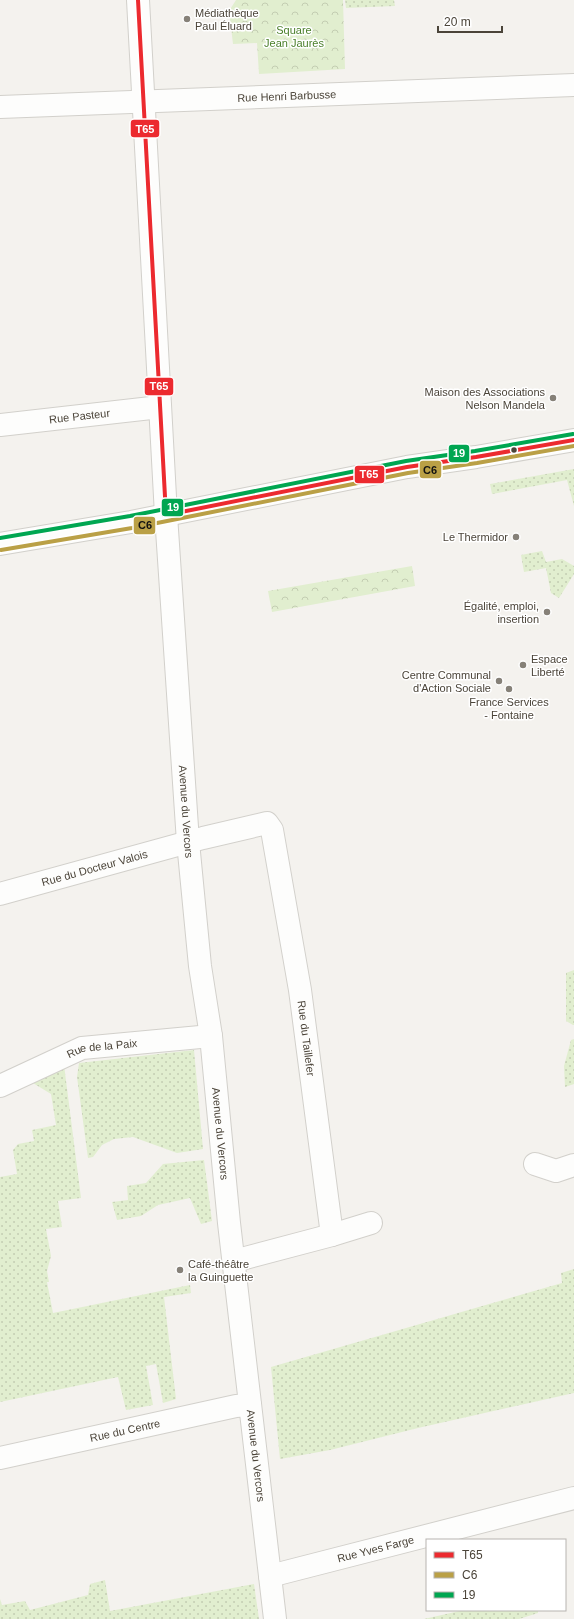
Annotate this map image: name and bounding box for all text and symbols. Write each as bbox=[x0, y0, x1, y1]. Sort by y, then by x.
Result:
place label: Médiathèque Paul Éluard bbox=[195, 7, 259, 32]
scale bar bbox=[438, 8, 502, 34]
marker: Médiathèque Paul Éluard bbox=[182, 14, 192, 24]
text: 20 m bbox=[444, 15, 471, 29]
park label: Square Jean Jaurès bbox=[264, 24, 324, 49]
street label: Rue Henri Barbusse bbox=[237, 88, 337, 104]
line badge: T65 bbox=[130, 119, 160, 138]
text: T65 bbox=[136, 123, 154, 135]
line badge: T65 bbox=[144, 377, 174, 396]
text: T65 bbox=[150, 380, 168, 392]
place label: Maison des Associations Nelson Mandela bbox=[425, 386, 546, 411]
marker: Maison des Associations Nelson Mandela bbox=[548, 393, 558, 403]
street label: Rue Pasteur bbox=[48, 407, 111, 425]
line badge: 19 bbox=[448, 444, 470, 463]
unlabelled marker bbox=[509, 445, 519, 455]
text: 19 bbox=[453, 447, 465, 459]
line badge: C6 bbox=[419, 460, 442, 479]
text: C6 bbox=[423, 464, 437, 476]
line badge: T65 bbox=[354, 465, 385, 484]
text: T65 bbox=[360, 468, 378, 480]
line badge: 19 bbox=[161, 498, 184, 517]
text: 19 bbox=[167, 501, 179, 513]
line badge: C6 bbox=[133, 516, 156, 535]
text: C6 bbox=[138, 519, 152, 531]
place label: Le Thermidor bbox=[443, 531, 508, 543]
marker: Le Thermidor bbox=[511, 532, 521, 542]
place label: Égalité, emploi, insertion bbox=[464, 600, 539, 625]
marker: Égalité, emploi, insertion bbox=[542, 607, 552, 617]
place label: Espace Liberté bbox=[531, 653, 568, 678]
marker: Espace Liberté bbox=[518, 660, 528, 670]
place label: Centre Communal d'Action Sociale bbox=[402, 669, 491, 694]
marker: Centre Communal d'Action Sociale bbox=[494, 676, 504, 686]
marker: France Services - Fontaine bbox=[504, 684, 514, 694]
place label: France Services - Fontaine bbox=[469, 696, 549, 721]
street label: Avenue du Vercors bbox=[177, 765, 196, 859]
street label: Rue du Docteur Valois bbox=[40, 847, 149, 888]
street label: Rue du Taillefer bbox=[295, 1000, 317, 1077]
street label: Rue de la Paix bbox=[65, 1037, 138, 1060]
street label: Avenue du Vercors bbox=[210, 1087, 231, 1181]
place label: Café-théâtre la Guinguette bbox=[188, 1258, 253, 1283]
marker: Café-théâtre la Guinguette bbox=[175, 1265, 185, 1275]
street label: Avenue du Vercors bbox=[245, 1409, 267, 1503]
street label: Rue du Centre bbox=[89, 1417, 161, 1444]
street label: Rue Yves Farge bbox=[336, 1533, 415, 1565]
legend bbox=[426, 1539, 566, 1611]
text: T65 bbox=[462, 1548, 483, 1562]
text: C6 bbox=[462, 1568, 478, 1582]
text: 19 bbox=[462, 1588, 476, 1602]

